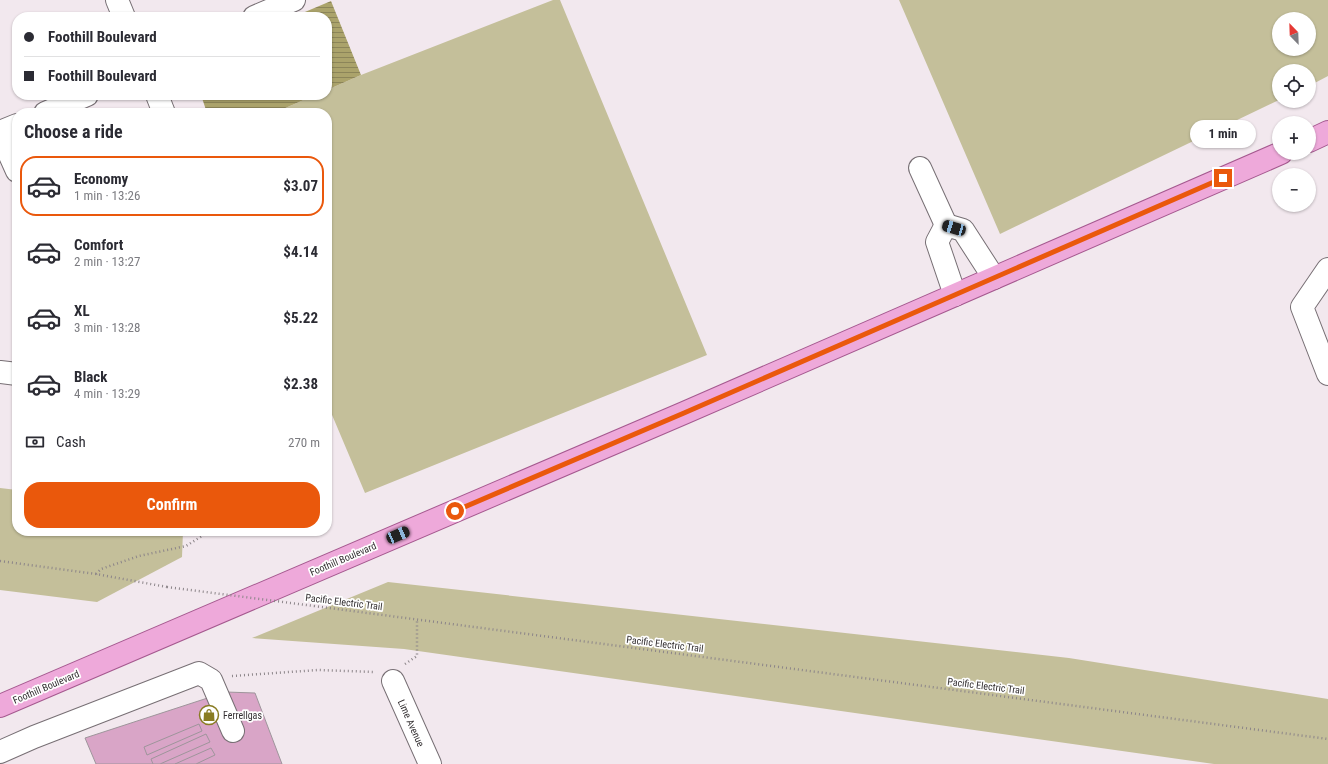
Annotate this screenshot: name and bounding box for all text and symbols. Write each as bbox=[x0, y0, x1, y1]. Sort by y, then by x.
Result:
north arrow bbox=[1272, 12, 1316, 56]
map controls bbox=[1272, 12, 1316, 212]
text: Foothill Boulevard bbox=[48, 28, 157, 46]
button: locate bbox=[1272, 64, 1316, 108]
text: Foothill Boulevard bbox=[48, 67, 157, 85]
button: + bbox=[1272, 116, 1316, 160]
callout: 1 min bbox=[1190, 120, 1256, 148]
text: Choose a ride bbox=[24, 121, 123, 142]
text: 1 min bbox=[1209, 126, 1237, 141]
icon: car bbox=[26, 168, 62, 204]
button: − bbox=[1272, 168, 1316, 212]
route end bbox=[1214, 169, 1232, 187]
text: Economy bbox=[74, 170, 128, 188]
text: $3.07 bbox=[283, 177, 318, 195]
text: 1 min · 13:26 bbox=[74, 188, 140, 203]
car bbox=[941, 219, 967, 237]
icon: car bbox=[26, 234, 62, 270]
text: Comfort bbox=[74, 236, 123, 254]
text: $4.14 bbox=[283, 243, 318, 261]
text: 2 min · 13:27 bbox=[74, 254, 140, 269]
icon: car bbox=[26, 300, 62, 336]
text: XL bbox=[74, 302, 90, 320]
text: $5.22 bbox=[283, 309, 318, 327]
text: 3 min · 13:28 bbox=[74, 320, 140, 335]
icon: car bbox=[26, 366, 62, 402]
text: Black bbox=[74, 368, 107, 386]
text: $2.38 bbox=[283, 375, 318, 393]
text: 4 min · 13:29 bbox=[74, 386, 140, 401]
icon: cash bbox=[24, 431, 46, 453]
text: Cash bbox=[56, 433, 86, 451]
text: 270 m bbox=[288, 435, 320, 450]
button: Confirm bbox=[24, 482, 320, 528]
route start bbox=[446, 502, 464, 520]
car bbox=[385, 525, 411, 545]
street label: Foothill Boulevard bbox=[308, 540, 378, 578]
street label: Pacific Electric Trail bbox=[305, 592, 383, 612]
street label: Pacific Electric Trail bbox=[626, 634, 704, 654]
street label: Foothill Boulevard bbox=[11, 668, 81, 706]
street label: Pacific Electric Trail bbox=[947, 676, 1025, 696]
street label: Lime Avenue bbox=[396, 698, 426, 749]
shop icon: Ferrellgas bbox=[198, 704, 220, 726]
place label: Ferrellgas bbox=[223, 710, 262, 721]

